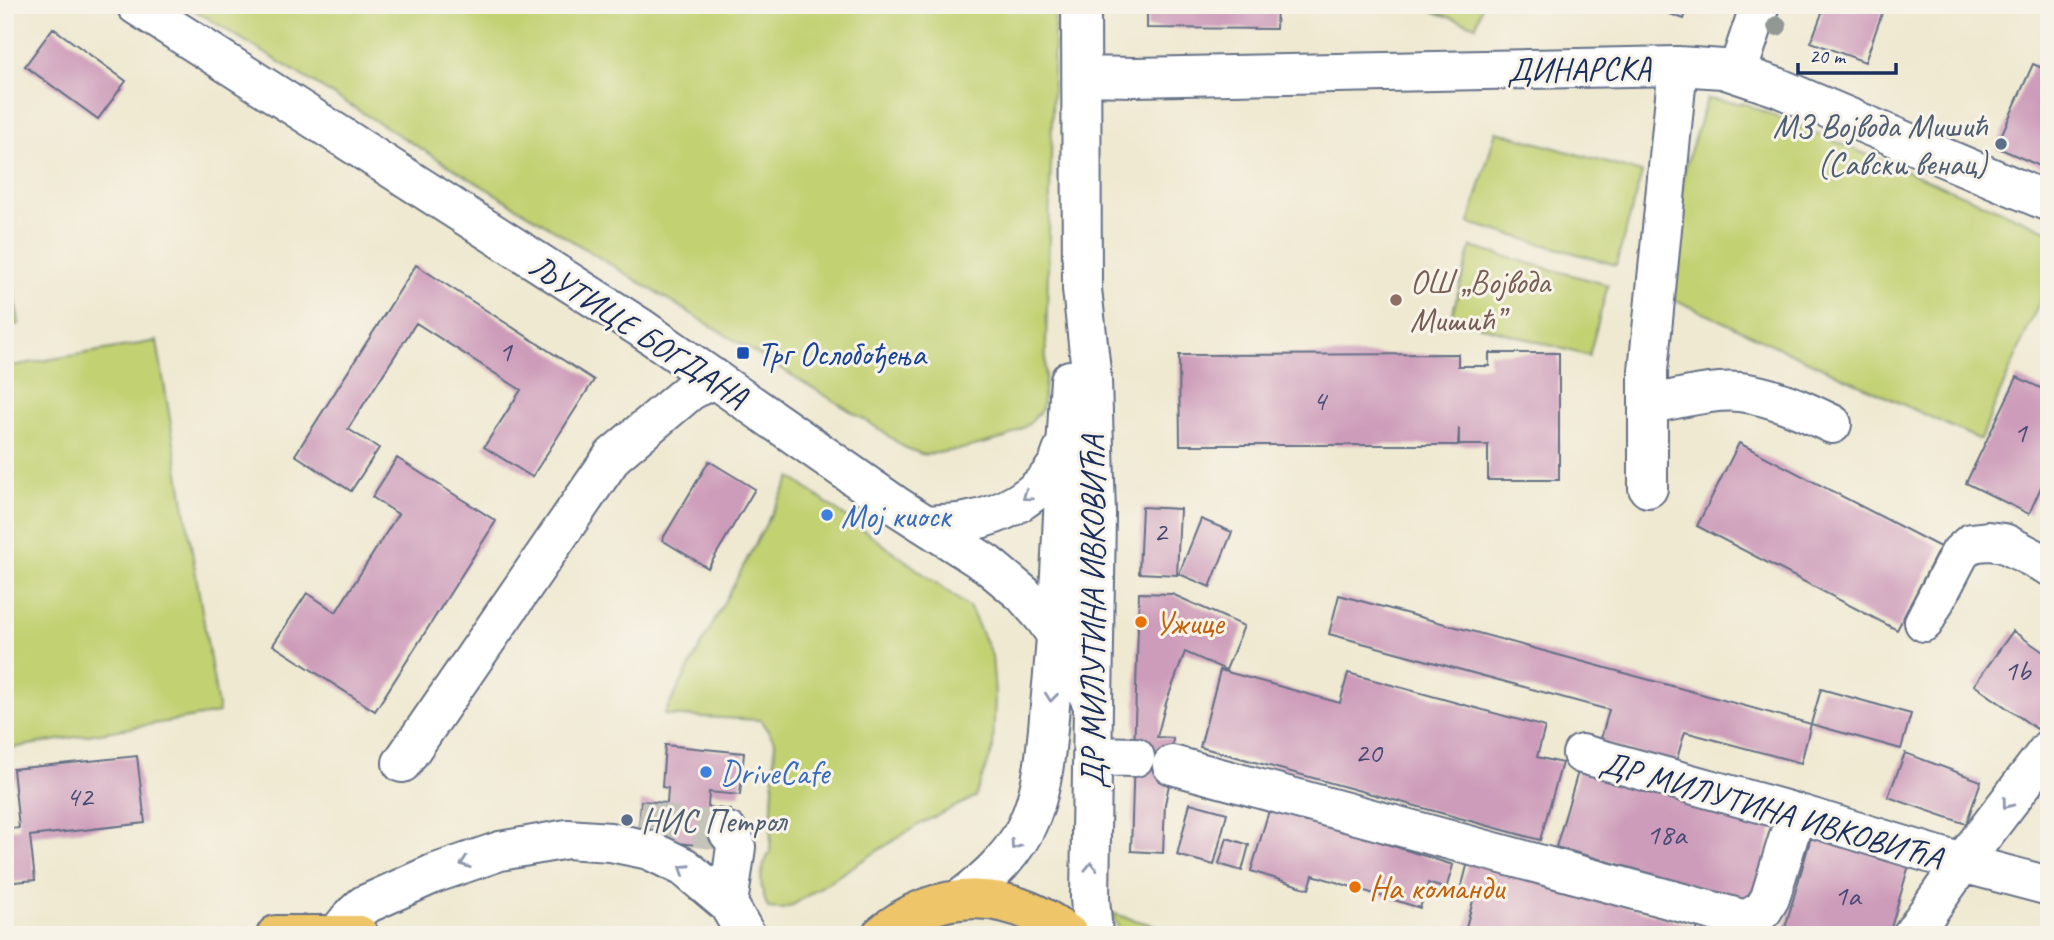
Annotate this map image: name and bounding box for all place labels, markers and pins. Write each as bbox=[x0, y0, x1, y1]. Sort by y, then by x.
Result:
place label: МЗ Војвода Мишић (Савски венац) bbox=[1773, 105, 1989, 185]
marker: МЗ Војвода Мишић (Савски венац) bbox=[1993, 136, 2009, 152]
place label: ОШ „Војвода Мишић” bbox=[1410, 261, 1552, 341]
marker: ОШ „Војвода Мишић” bbox=[1388, 292, 1404, 308]
place label: Трг Ослобођења bbox=[757, 333, 928, 375]
marker: Трг Ослобођења bbox=[735, 345, 751, 361]
place label: Мој киоск bbox=[841, 495, 953, 537]
marker: Мој киоск bbox=[819, 507, 835, 523]
place label: Ужице bbox=[1155, 602, 1226, 644]
marker: Ужице bbox=[1133, 614, 1149, 630]
place label: DriveCafe bbox=[720, 752, 831, 794]
marker: DriveCafe bbox=[698, 764, 714, 780]
place label: НИС Петрол bbox=[641, 800, 788, 842]
marker: НИС Петрол bbox=[619, 812, 635, 828]
place label: На команди bbox=[1369, 867, 1506, 909]
marker: На команди bbox=[1347, 879, 1363, 895]

